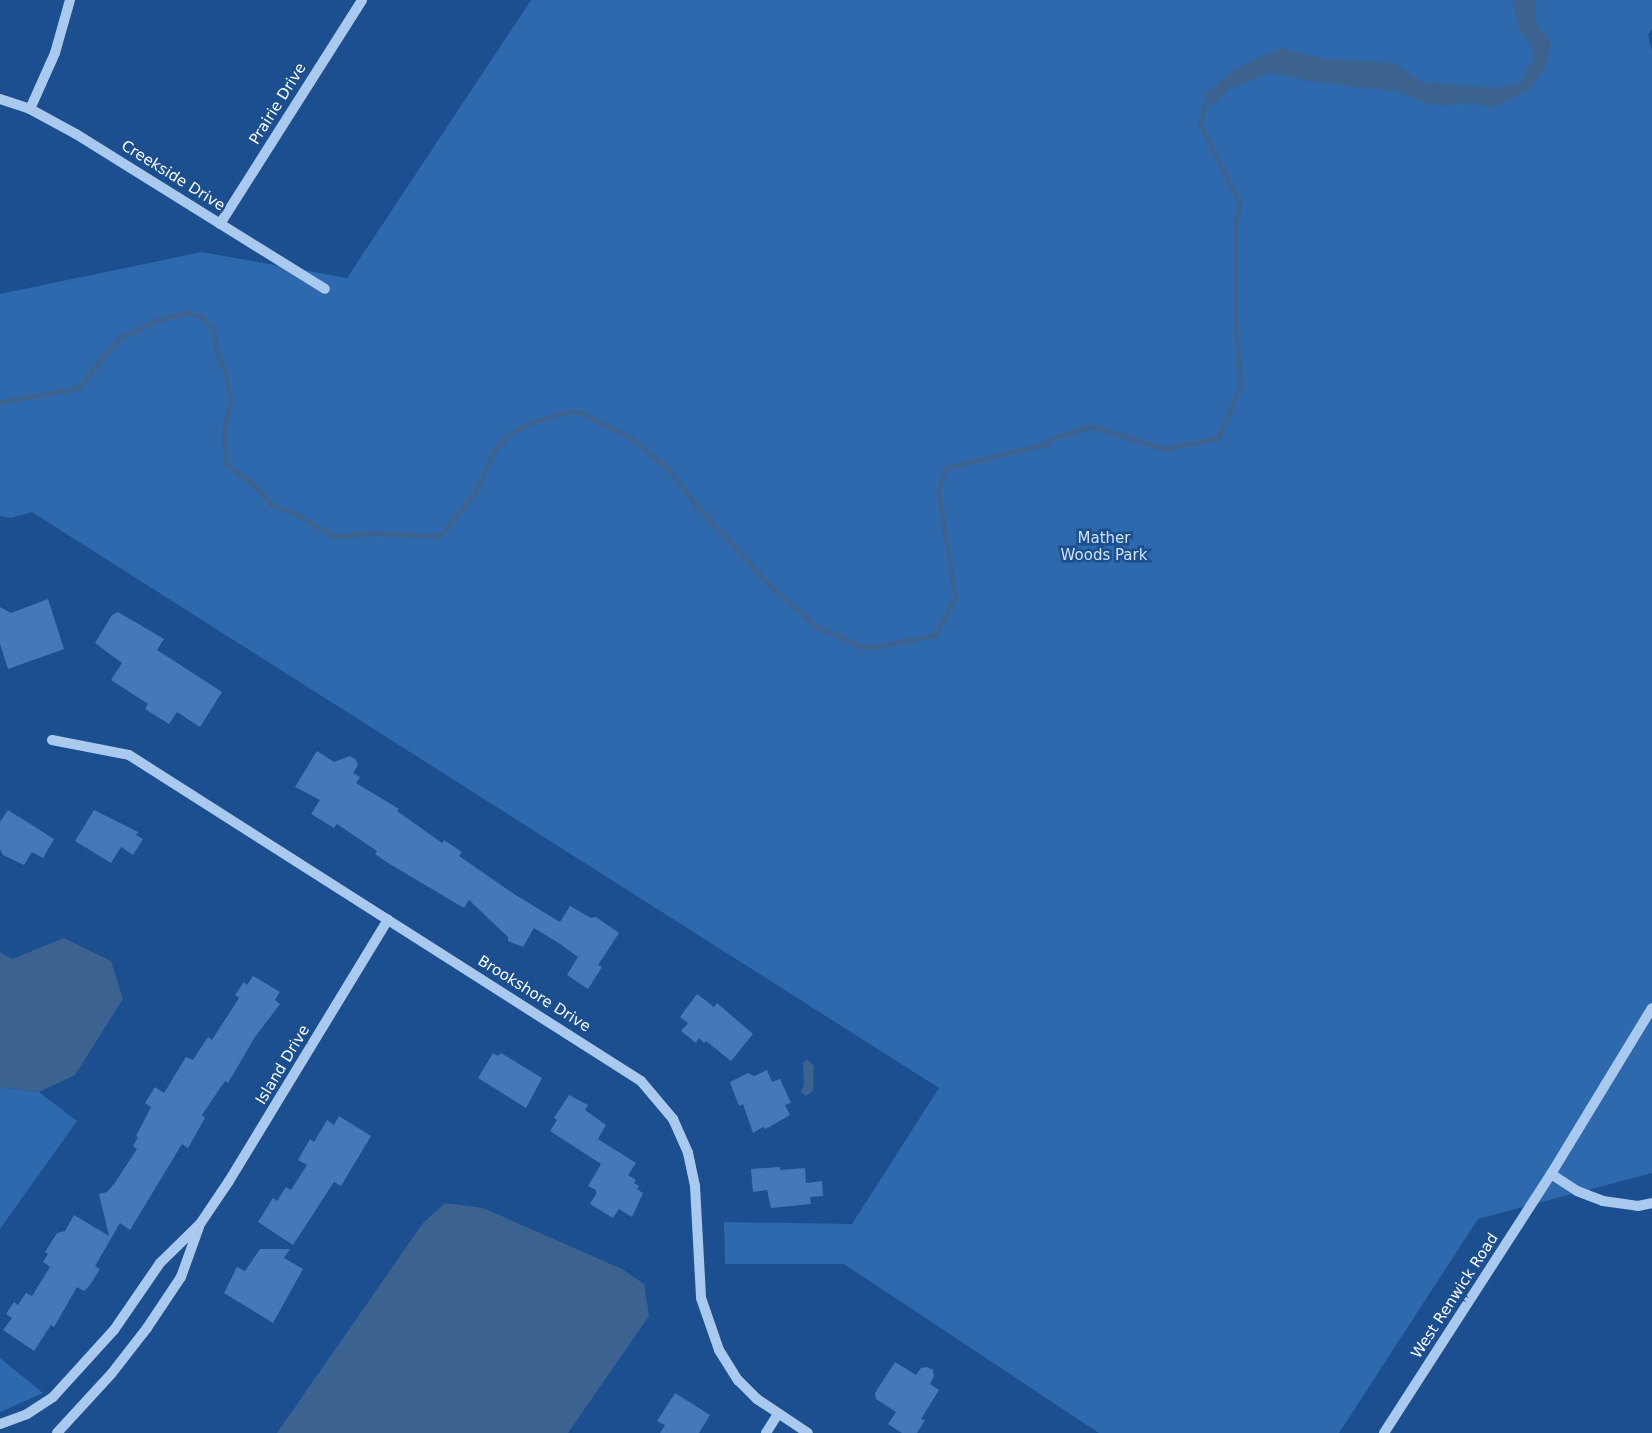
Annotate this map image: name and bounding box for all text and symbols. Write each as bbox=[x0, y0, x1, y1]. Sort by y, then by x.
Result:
street label: Prairie Drive bbox=[246, 60, 310, 148]
street label: Creekside Drive bbox=[118, 137, 228, 215]
park label: Mather Woods Park bbox=[1061, 529, 1147, 564]
street label: Brookshore Drive bbox=[474, 952, 594, 1036]
street label: Island Drive bbox=[252, 1022, 314, 1108]
street label: West Renwick Road bbox=[1408, 1230, 1502, 1362]

